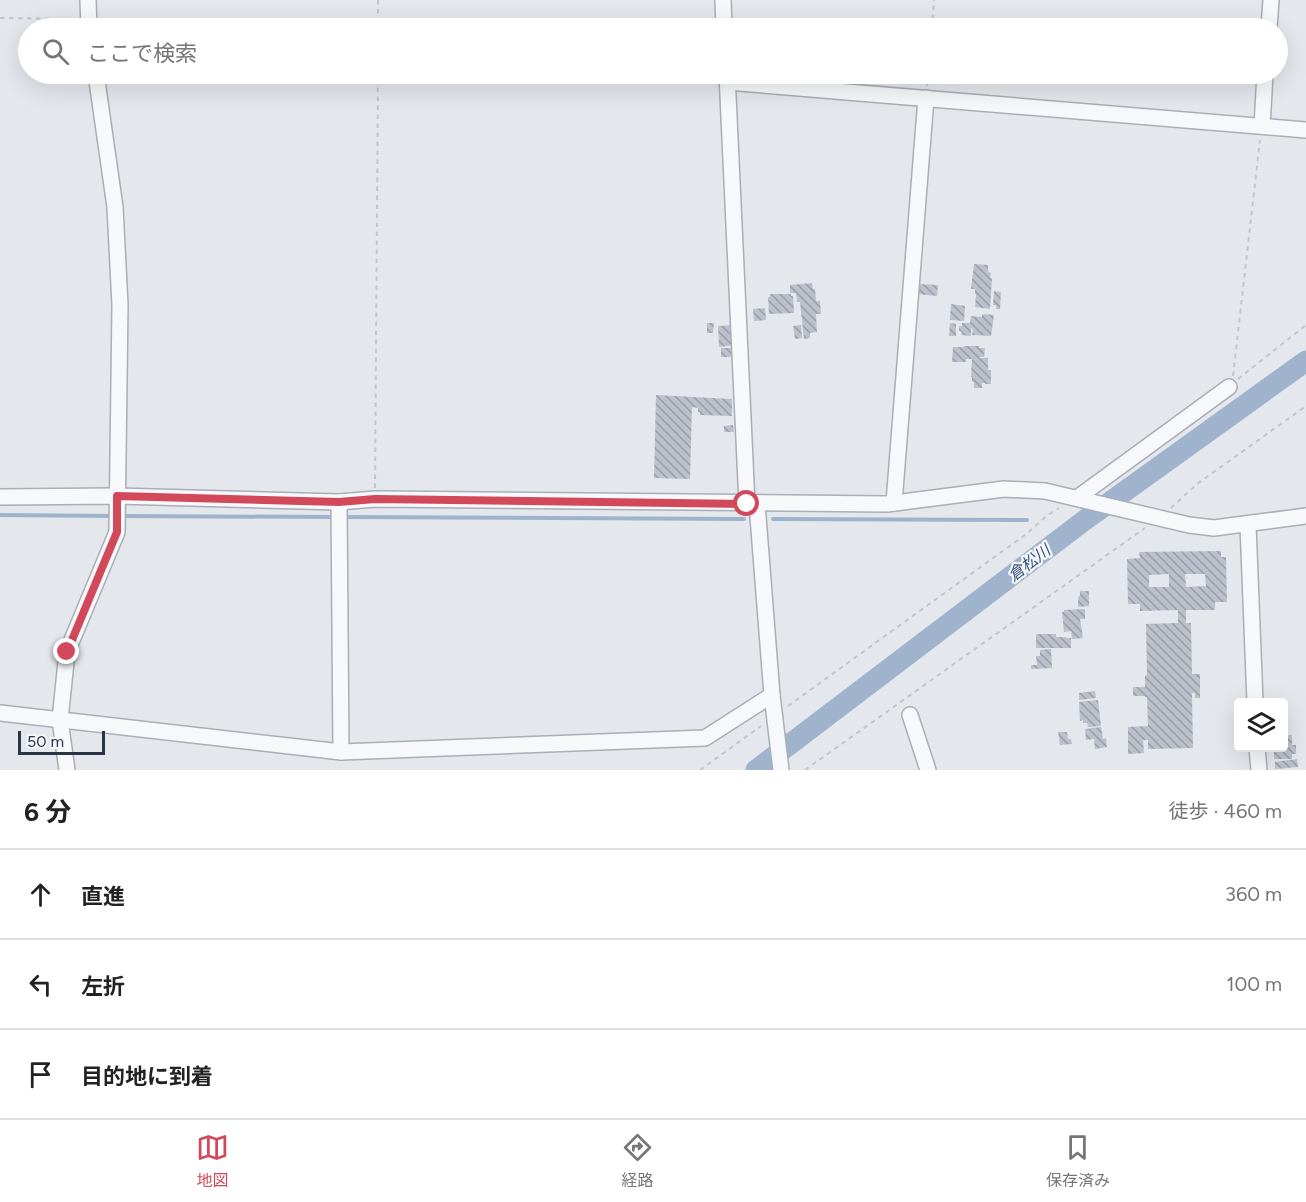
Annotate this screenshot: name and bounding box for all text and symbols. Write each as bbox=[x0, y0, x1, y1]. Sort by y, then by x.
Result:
search box bbox=[18, 18, 1288, 84]
icon: search bbox=[39, 35, 72, 68]
text: ここで検索 bbox=[87, 40, 197, 67]
route start bbox=[733, 490, 759, 516]
water label: 倉松川 bbox=[1004, 540, 1055, 585]
route end bbox=[53, 638, 79, 664]
map controls bbox=[1234, 698, 1288, 752]
button: layers bbox=[1234, 698, 1288, 752]
scale bar bbox=[18, 728, 105, 756]
text: 50 m bbox=[27, 732, 64, 751]
text: 6 分 bbox=[24, 796, 71, 828]
text: 徒歩 · 460 m bbox=[1169, 799, 1282, 823]
icon: ahead bbox=[24, 878, 57, 911]
text: 360 m bbox=[1225, 882, 1282, 906]
text: 直進 bbox=[81, 883, 125, 910]
icon: left bbox=[24, 968, 57, 1001]
text: 100 m bbox=[1226, 972, 1282, 996]
text: 左折 bbox=[81, 973, 125, 1000]
icon: arrive bbox=[24, 1058, 57, 1091]
text: 目的地に到着 bbox=[81, 1063, 213, 1090]
tab: 地図 bbox=[196, 1131, 229, 1191]
tab: 経路 bbox=[621, 1131, 654, 1191]
tab: 保存済み bbox=[1046, 1131, 1110, 1191]

